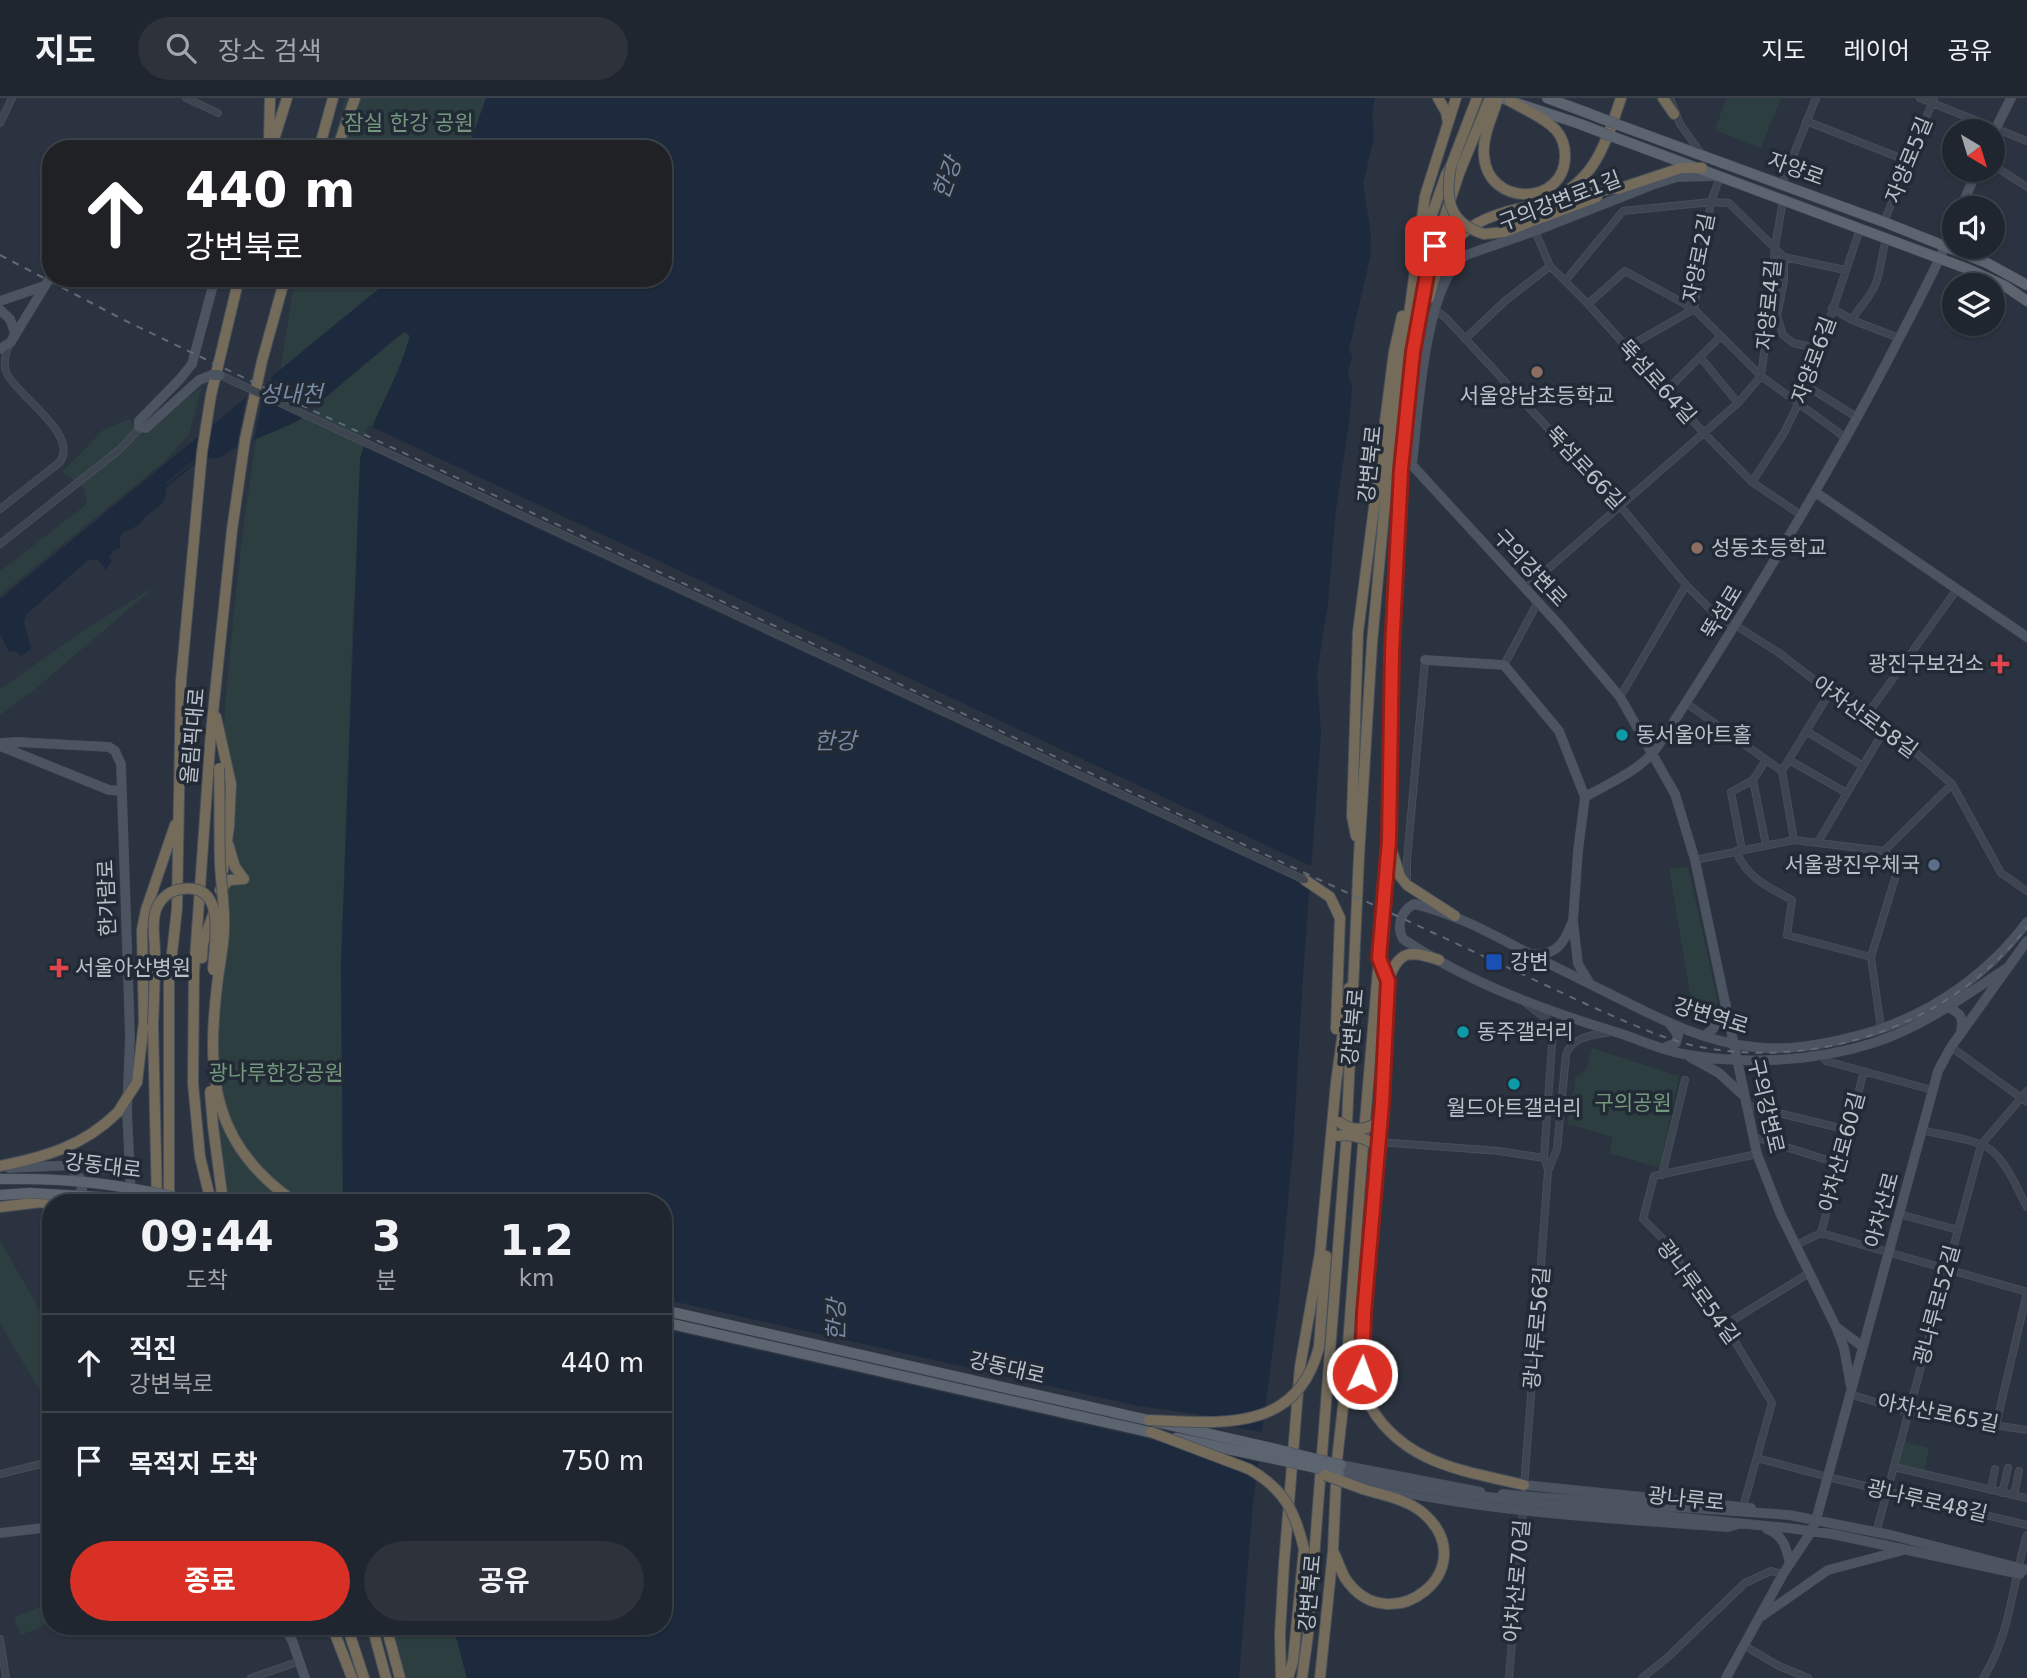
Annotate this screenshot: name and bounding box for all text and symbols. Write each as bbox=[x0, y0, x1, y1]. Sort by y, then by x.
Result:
search box bbox=[138, 17, 628, 80]
icon: search bbox=[162, 29, 200, 67]
text: 지도 bbox=[35, 31, 96, 70]
text: 장소 검색 bbox=[218, 36, 322, 66]
text: 지도 bbox=[1761, 37, 1806, 65]
text: 레이어 bbox=[1844, 37, 1910, 65]
text: 공유 bbox=[1948, 37, 1992, 65]
park label: 잠실 한강 공원 bbox=[344, 111, 474, 135]
street label: 자양로5길 bbox=[1881, 113, 1937, 207]
north arrow bbox=[1942, 119, 2006, 182]
map controls bbox=[1942, 119, 2005, 336]
street label: 자양로 bbox=[1765, 148, 1827, 190]
water label: 한강 bbox=[928, 151, 967, 202]
text: 440 m bbox=[185, 162, 355, 219]
street label: 구의강변로1길 bbox=[1495, 167, 1625, 235]
icon: ahead bbox=[70, 168, 161, 259]
button: sound bbox=[1942, 196, 2005, 259]
street label: 자양로2길 bbox=[1679, 211, 1719, 305]
pin bbox=[1405, 216, 1465, 276]
icon: arrive bbox=[1416, 227, 1454, 265]
text: 강변북로 bbox=[185, 228, 303, 266]
street label: 자양로4길 bbox=[1752, 259, 1786, 351]
button: layers bbox=[1942, 273, 2005, 336]
street label: 자양로6길 bbox=[1787, 313, 1841, 407]
street label: 뚝섬로64길 bbox=[1613, 335, 1701, 429]
marker: 서울양남초등학교 bbox=[1529, 364, 1545, 380]
water label: 성내천 bbox=[259, 381, 326, 407]
place label: 서울양남초등학교 bbox=[1460, 384, 1614, 408]
street label: 뚝섬로66길 bbox=[1541, 422, 1629, 514]
street label: 강변북로 bbox=[1354, 424, 1386, 504]
street label: 구의강변로 bbox=[1488, 524, 1572, 612]
place label: 성동초등학교 bbox=[1711, 536, 1827, 560]
marker: 성동초등학교 bbox=[1689, 540, 1705, 556]
street label: 뚝섬로 bbox=[1697, 581, 1747, 643]
place label: 광진구보건소 bbox=[1868, 652, 1984, 676]
marker: 광진구보건소 bbox=[1990, 654, 2010, 674]
street label: 아차산로58길 bbox=[1808, 671, 1922, 763]
street label: 올림픽대로 bbox=[177, 687, 209, 785]
place label: 동서울아트홀 bbox=[1636, 723, 1752, 747]
marker: 동서울아트홀 bbox=[1614, 727, 1630, 743]
water label: 한강 bbox=[814, 728, 859, 754]
place label: 서울광진우체국 bbox=[1785, 853, 1920, 877]
marker: 서울광진우체국 bbox=[1926, 857, 1942, 873]
street label: 한가람로 bbox=[94, 859, 120, 937]
place label: 강변 bbox=[1510, 950, 1549, 974]
marker: 강변 bbox=[1484, 952, 1504, 972]
place label: 서울아산병원 bbox=[75, 956, 191, 980]
marker: 서울아산병원 bbox=[49, 958, 69, 978]
street label: 강변북로 bbox=[1338, 987, 1368, 1067]
street label: 강변역로 bbox=[1671, 993, 1751, 1039]
place label: 동주갤러리 bbox=[1477, 1020, 1574, 1044]
marker: 동주갤러리 bbox=[1455, 1024, 1471, 1040]
street label: 구의강변로 bbox=[1743, 1056, 1789, 1156]
park label: 광나루한강공원 bbox=[208, 1061, 344, 1085]
marker: 월드아트갤러리 bbox=[1506, 1076, 1522, 1092]
street label: 아차산로60길 bbox=[1814, 1089, 1870, 1215]
park label: 구의공원 bbox=[1594, 1091, 1672, 1115]
place label: 월드아트갤러리 bbox=[1446, 1096, 1582, 1120]
street label: 강동대로 bbox=[63, 1149, 143, 1183]
street label: 아차산로 bbox=[1860, 1170, 1904, 1250]
text: 09:44 bbox=[140, 1212, 274, 1261]
text: 3 bbox=[372, 1212, 401, 1261]
text: 1.2 bbox=[499, 1216, 574, 1265]
street label: 광나루로54길 bbox=[1652, 1235, 1744, 1349]
street label: 광나루로52길 bbox=[1909, 1242, 1965, 1368]
text: km bbox=[519, 1265, 554, 1291]
street label: 광나루로56길 bbox=[1520, 1266, 1554, 1390]
text: 도착 bbox=[186, 1267, 228, 1293]
text: 분 bbox=[376, 1267, 397, 1293]
water label: 한강 bbox=[823, 1296, 849, 1341]
text: 직진 bbox=[129, 1334, 177, 1364]
position arrow bbox=[1325, 1337, 1399, 1411]
icon: ahead bbox=[70, 1344, 108, 1382]
text: 440 m bbox=[561, 1348, 644, 1378]
street label: 강동대로 bbox=[967, 1348, 1047, 1388]
text: 강변북로 bbox=[129, 1371, 214, 1397]
street label: 아차산로65길 bbox=[1875, 1389, 2001, 1437]
icon: arrive bbox=[70, 1442, 108, 1480]
text: 750 m bbox=[561, 1446, 644, 1476]
text: 목적지 도착 bbox=[129, 1449, 258, 1479]
street label: 광나루로48길 bbox=[1864, 1475, 1990, 1527]
street label: 광나루로 bbox=[1646, 1483, 1726, 1515]
street label: 아차산로70길 bbox=[1500, 1519, 1534, 1643]
button: 종료 bbox=[70, 1541, 350, 1621]
button: 공유 bbox=[364, 1541, 644, 1621]
street label: 강변북로 bbox=[1295, 1553, 1325, 1633]

